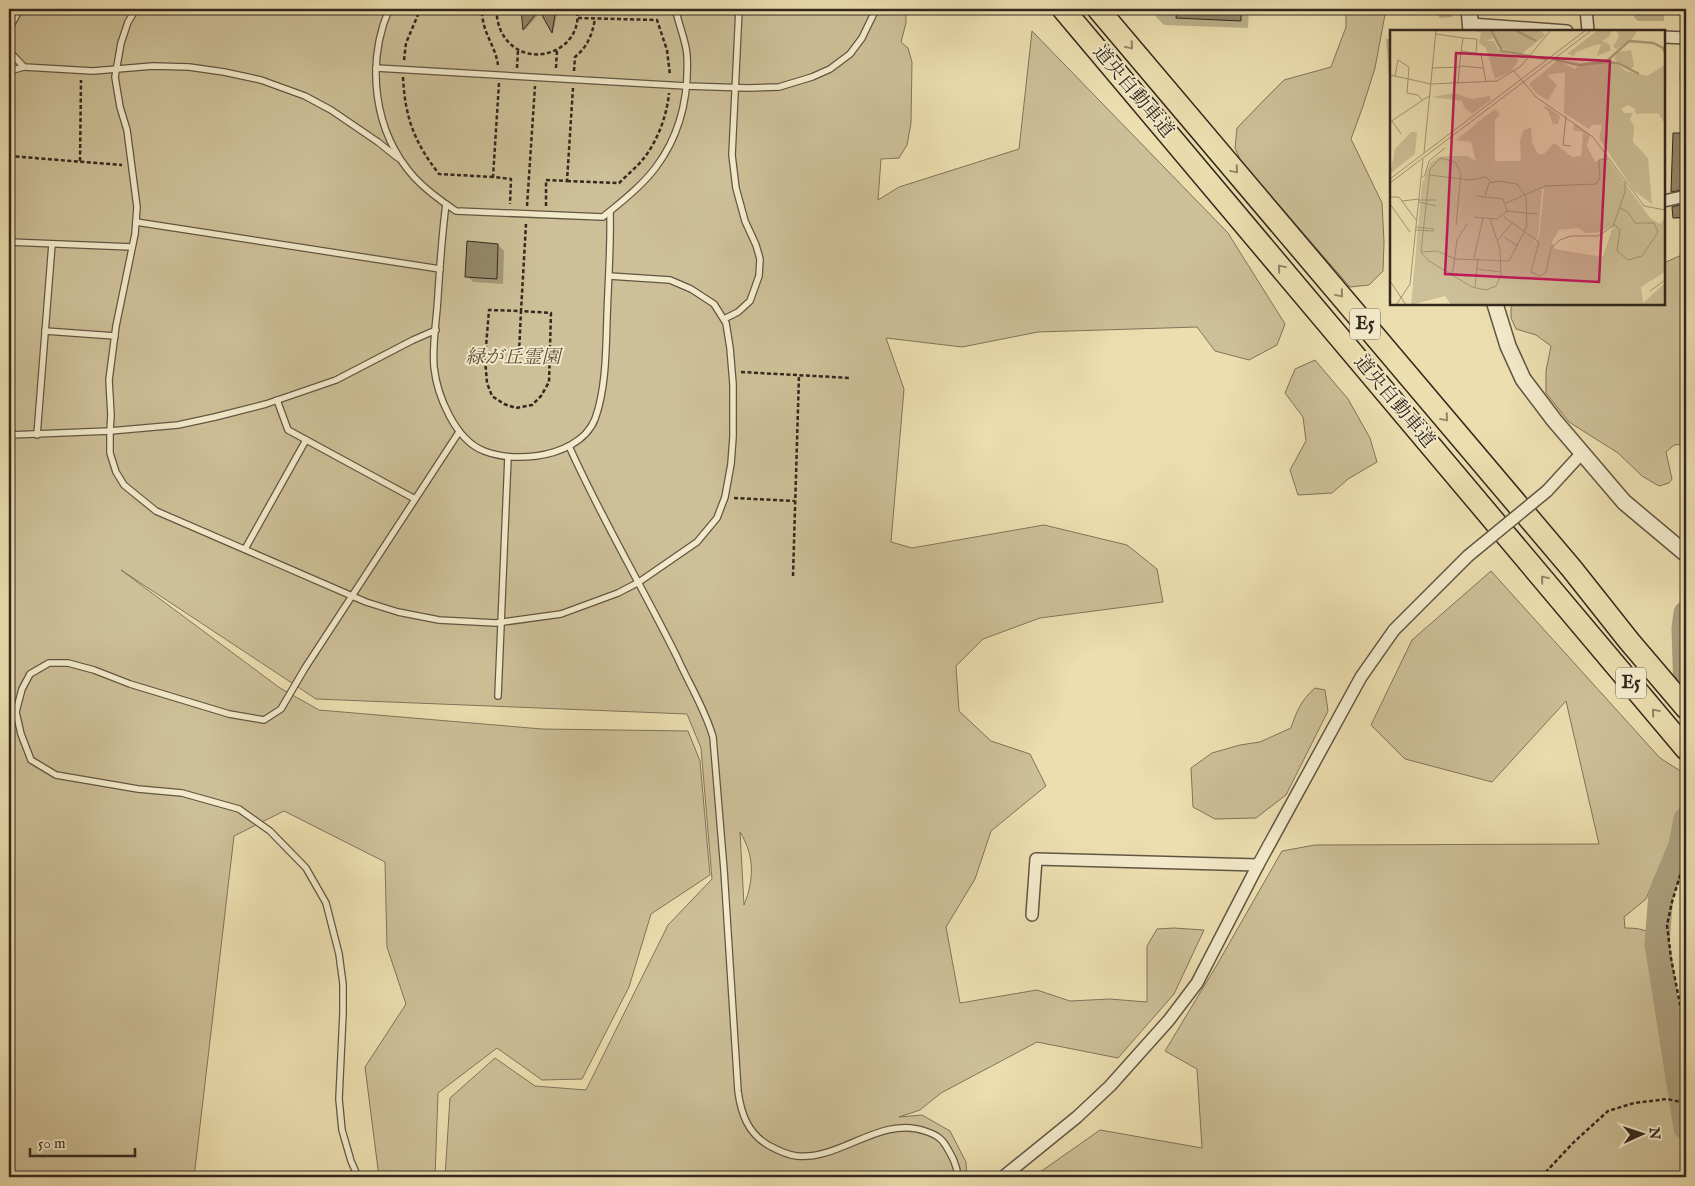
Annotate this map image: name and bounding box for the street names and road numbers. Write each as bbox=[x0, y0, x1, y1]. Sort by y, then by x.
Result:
street label: 道央自動車道 bbox=[1087, 41, 1179, 143]
road number: E5 bbox=[1350, 308, 1380, 339]
street label: 道央自動車道 bbox=[1348, 351, 1440, 453]
road number: E5 bbox=[1616, 668, 1646, 698]

